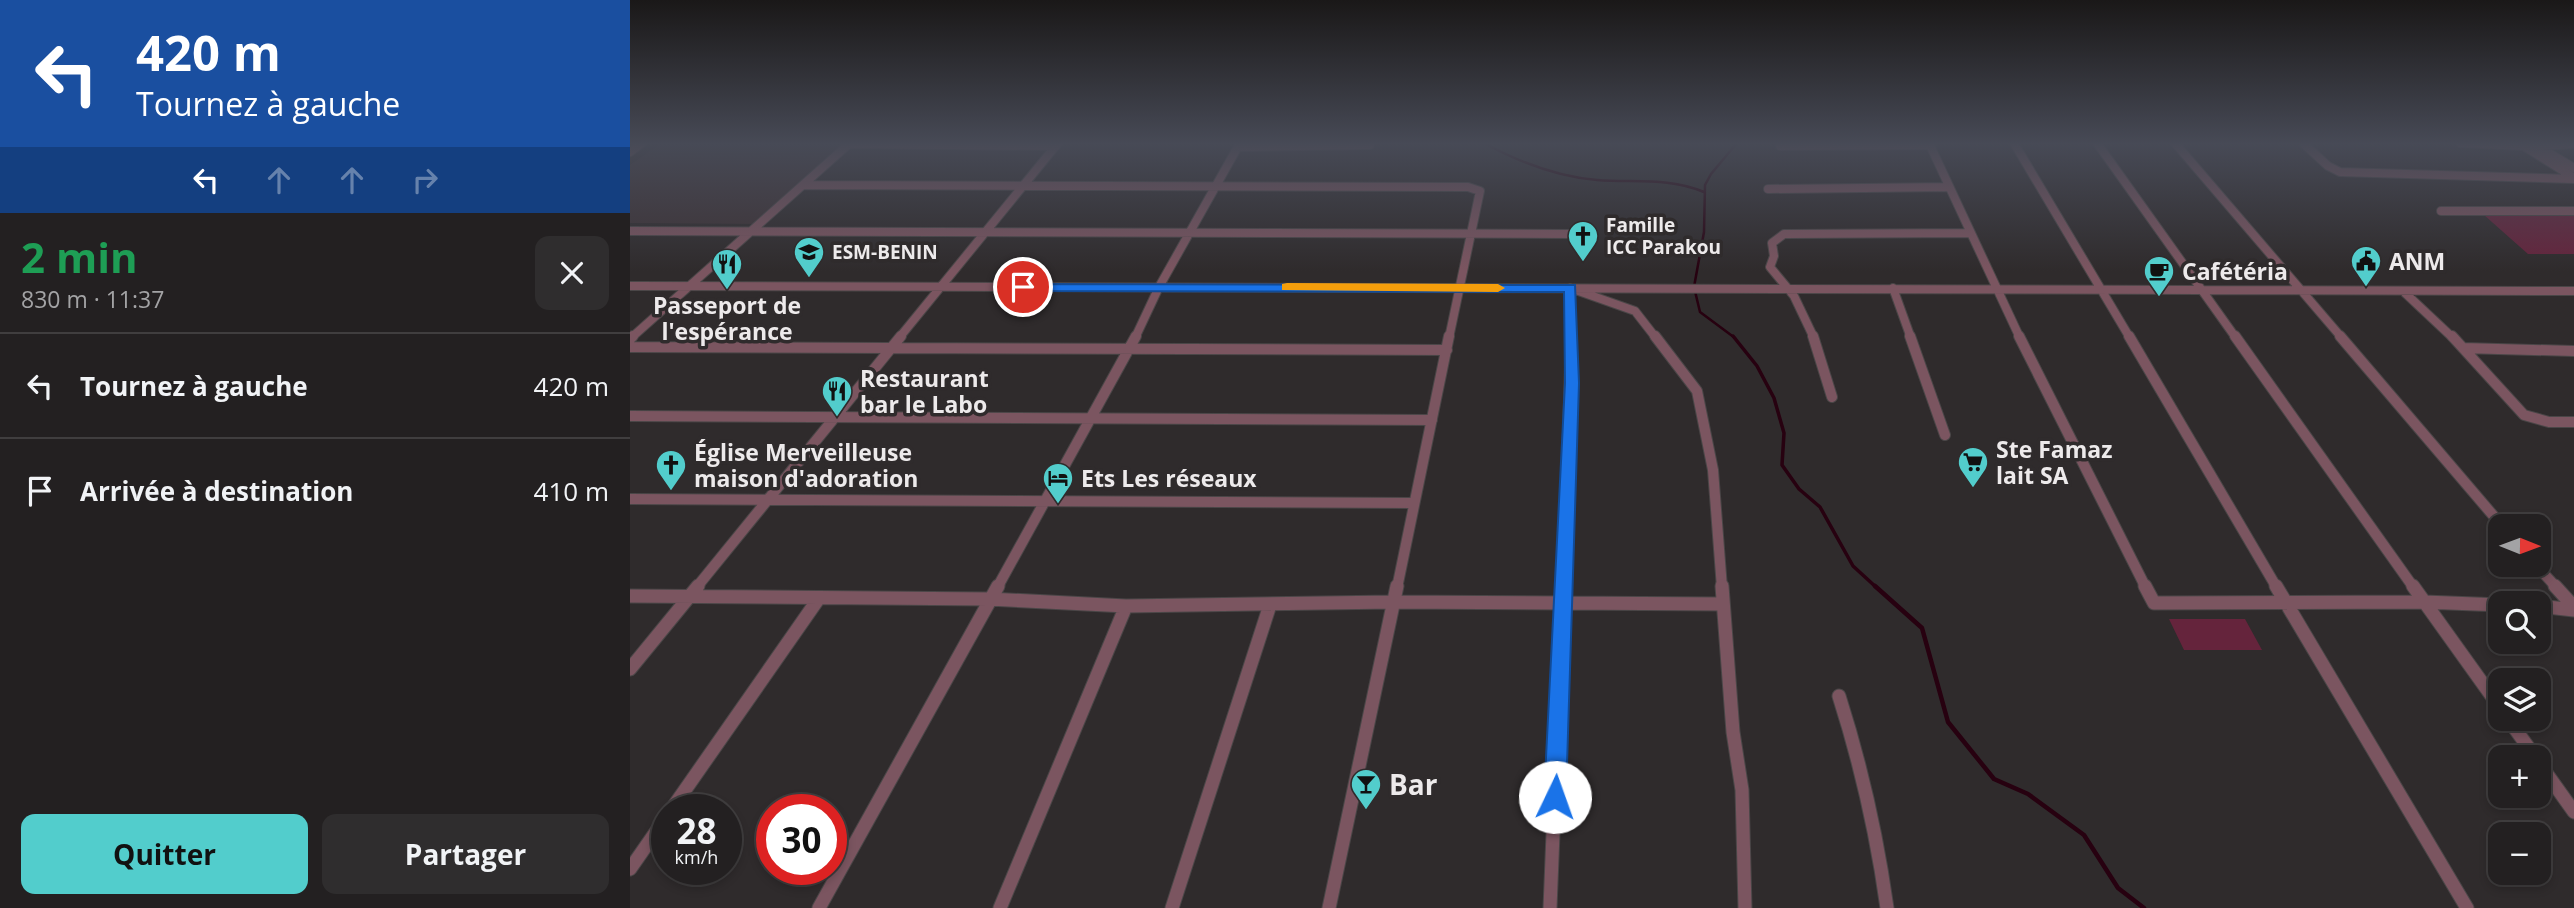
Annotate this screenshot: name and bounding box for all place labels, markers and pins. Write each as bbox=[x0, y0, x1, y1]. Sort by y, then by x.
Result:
place label: Famille ICC Parakou bbox=[1606, 212, 1721, 260]
church icon: Famille ICC Parakou bbox=[1566, 219, 1600, 263]
school or university icon: ESM-BENIN bbox=[792, 235, 826, 279]
place label: ESM-BENIN bbox=[832, 239, 938, 265]
public building icon: ANM bbox=[2349, 244, 2383, 288]
place label: ANM bbox=[2389, 245, 2445, 277]
restaurant icon: Passeport de l'espérance bbox=[710, 247, 744, 291]
cafe icon: Cafétéria bbox=[2142, 254, 2176, 298]
place label: Cafétéria bbox=[2182, 255, 2288, 287]
pin bbox=[993, 257, 1053, 317]
place label: Passeport de l'espérance bbox=[653, 289, 801, 347]
place label: Restaurant bar le Labo bbox=[860, 362, 989, 420]
restaurant icon: Restaurant bar le Labo bbox=[820, 374, 854, 418]
place label: Ste Famaz lait SA bbox=[1996, 433, 2112, 491]
place label: Église Merveilleuse maison d'adoration bbox=[694, 436, 918, 494]
supermarket icon: Ste Famaz lait SA bbox=[1956, 445, 1990, 489]
church icon: Église Merveilleuse maison d'adoration bbox=[654, 448, 688, 492]
hotel icon: Ets Les réseaux bbox=[1041, 461, 1075, 505]
place label: Ets Les réseaux bbox=[1081, 462, 1257, 494]
place label: Bar bbox=[1389, 765, 1438, 803]
bar icon: Bar bbox=[1349, 767, 1383, 811]

